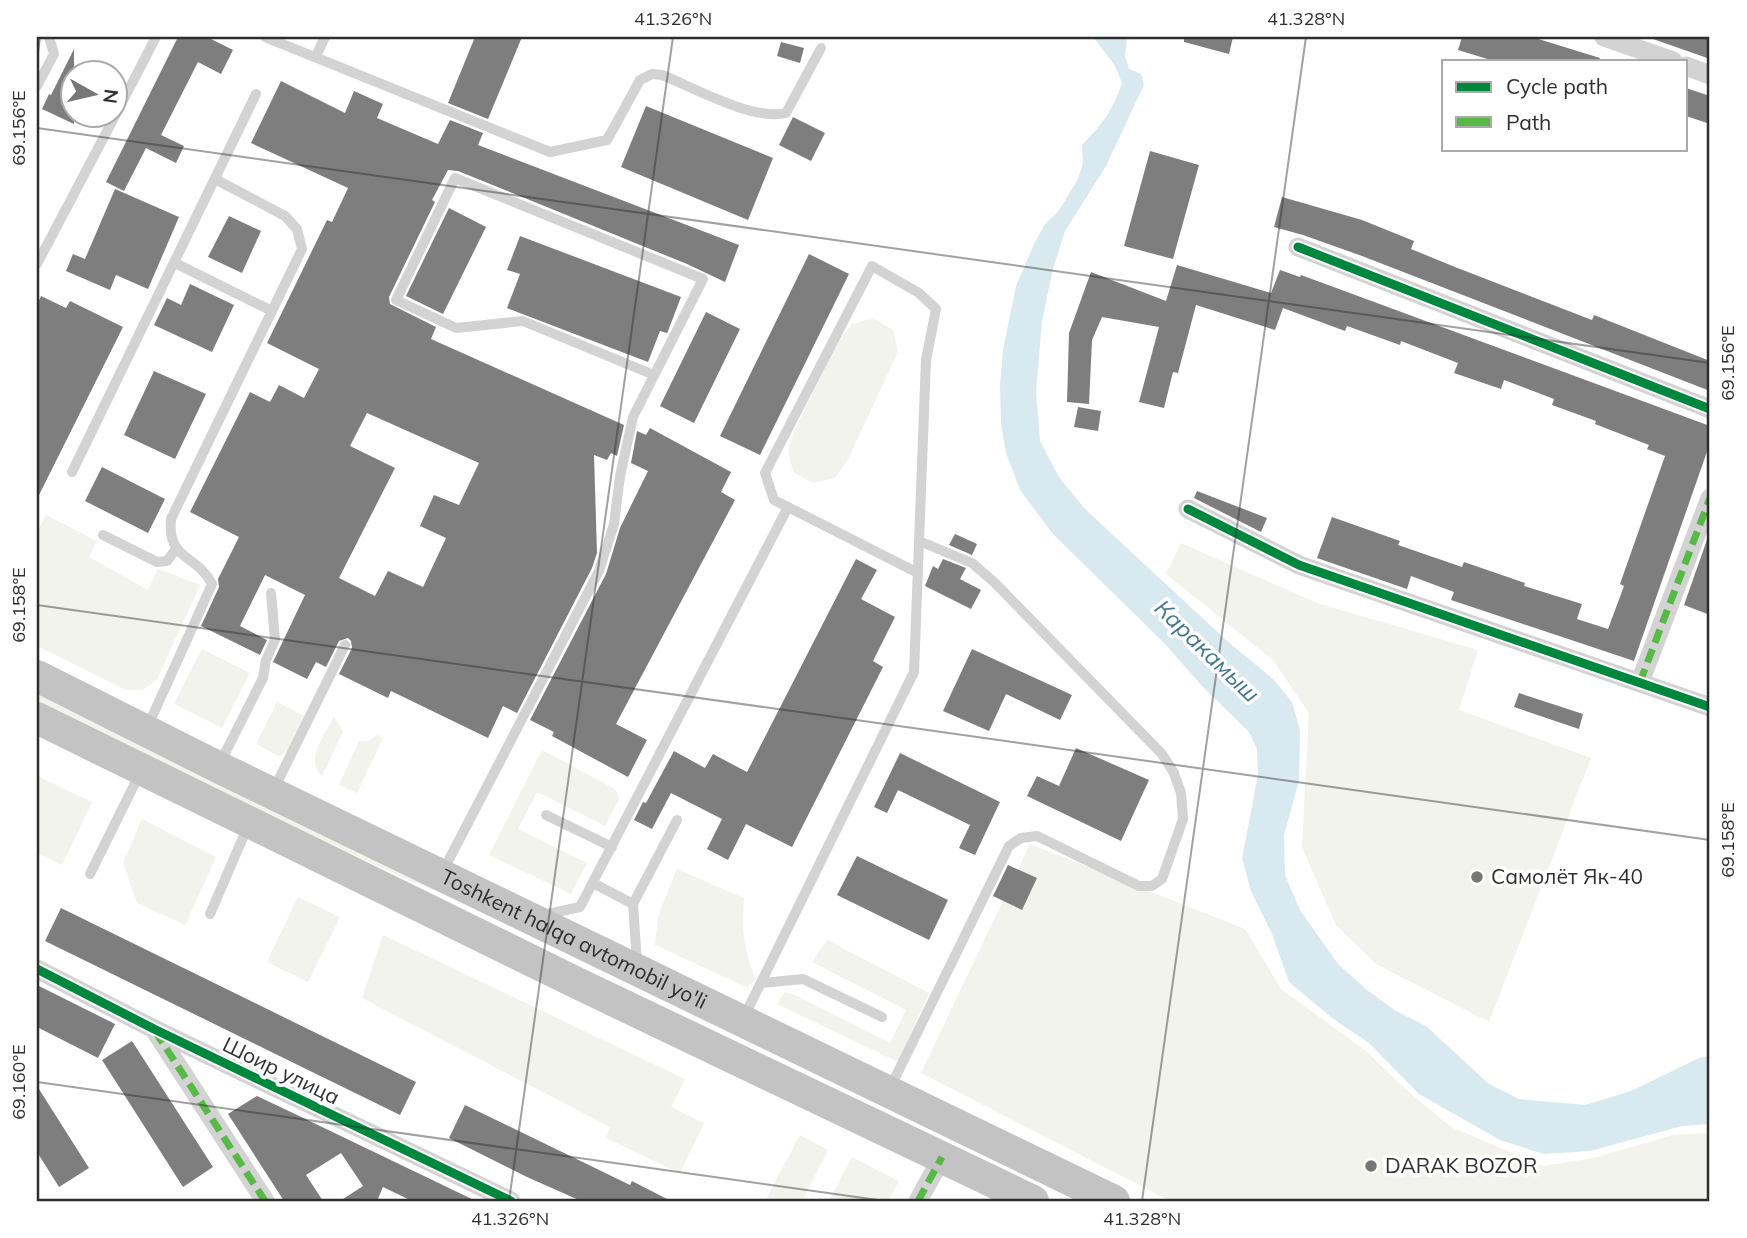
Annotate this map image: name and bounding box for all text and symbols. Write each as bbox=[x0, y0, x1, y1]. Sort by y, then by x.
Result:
text: 41.326°N bbox=[634, 7, 712, 30]
text: 41.328°N bbox=[1267, 7, 1345, 30]
north arrow bbox=[60, 60, 130, 130]
legend bbox=[1442, 60, 1688, 150]
text: Cycle path bbox=[1506, 73, 1608, 99]
text: N bbox=[98, 88, 124, 105]
text: 69.156°E bbox=[7, 90, 30, 166]
text: Path bbox=[1506, 109, 1551, 135]
text: 69.156°E bbox=[1716, 325, 1739, 401]
text: 69.158°E bbox=[7, 567, 30, 643]
water label: Каракамыш bbox=[1149, 593, 1266, 708]
text: 69.158°E bbox=[1716, 802, 1739, 878]
street label: Toshkent halqa avtomobil yo'li bbox=[437, 863, 712, 1014]
place label: Самолёт Як-40 bbox=[1491, 863, 1643, 889]
marker: Самолёт Як-40 bbox=[1469, 869, 1485, 885]
street label: Шоир улица bbox=[219, 1031, 344, 1110]
text: 69.160°E bbox=[7, 1044, 30, 1120]
place label: DARAK BOZOR bbox=[1385, 1152, 1538, 1178]
marker: DARAK BOZOR bbox=[1363, 1158, 1379, 1174]
text: 41.326°N bbox=[471, 1207, 549, 1230]
text: 41.328°N bbox=[1103, 1207, 1181, 1230]

